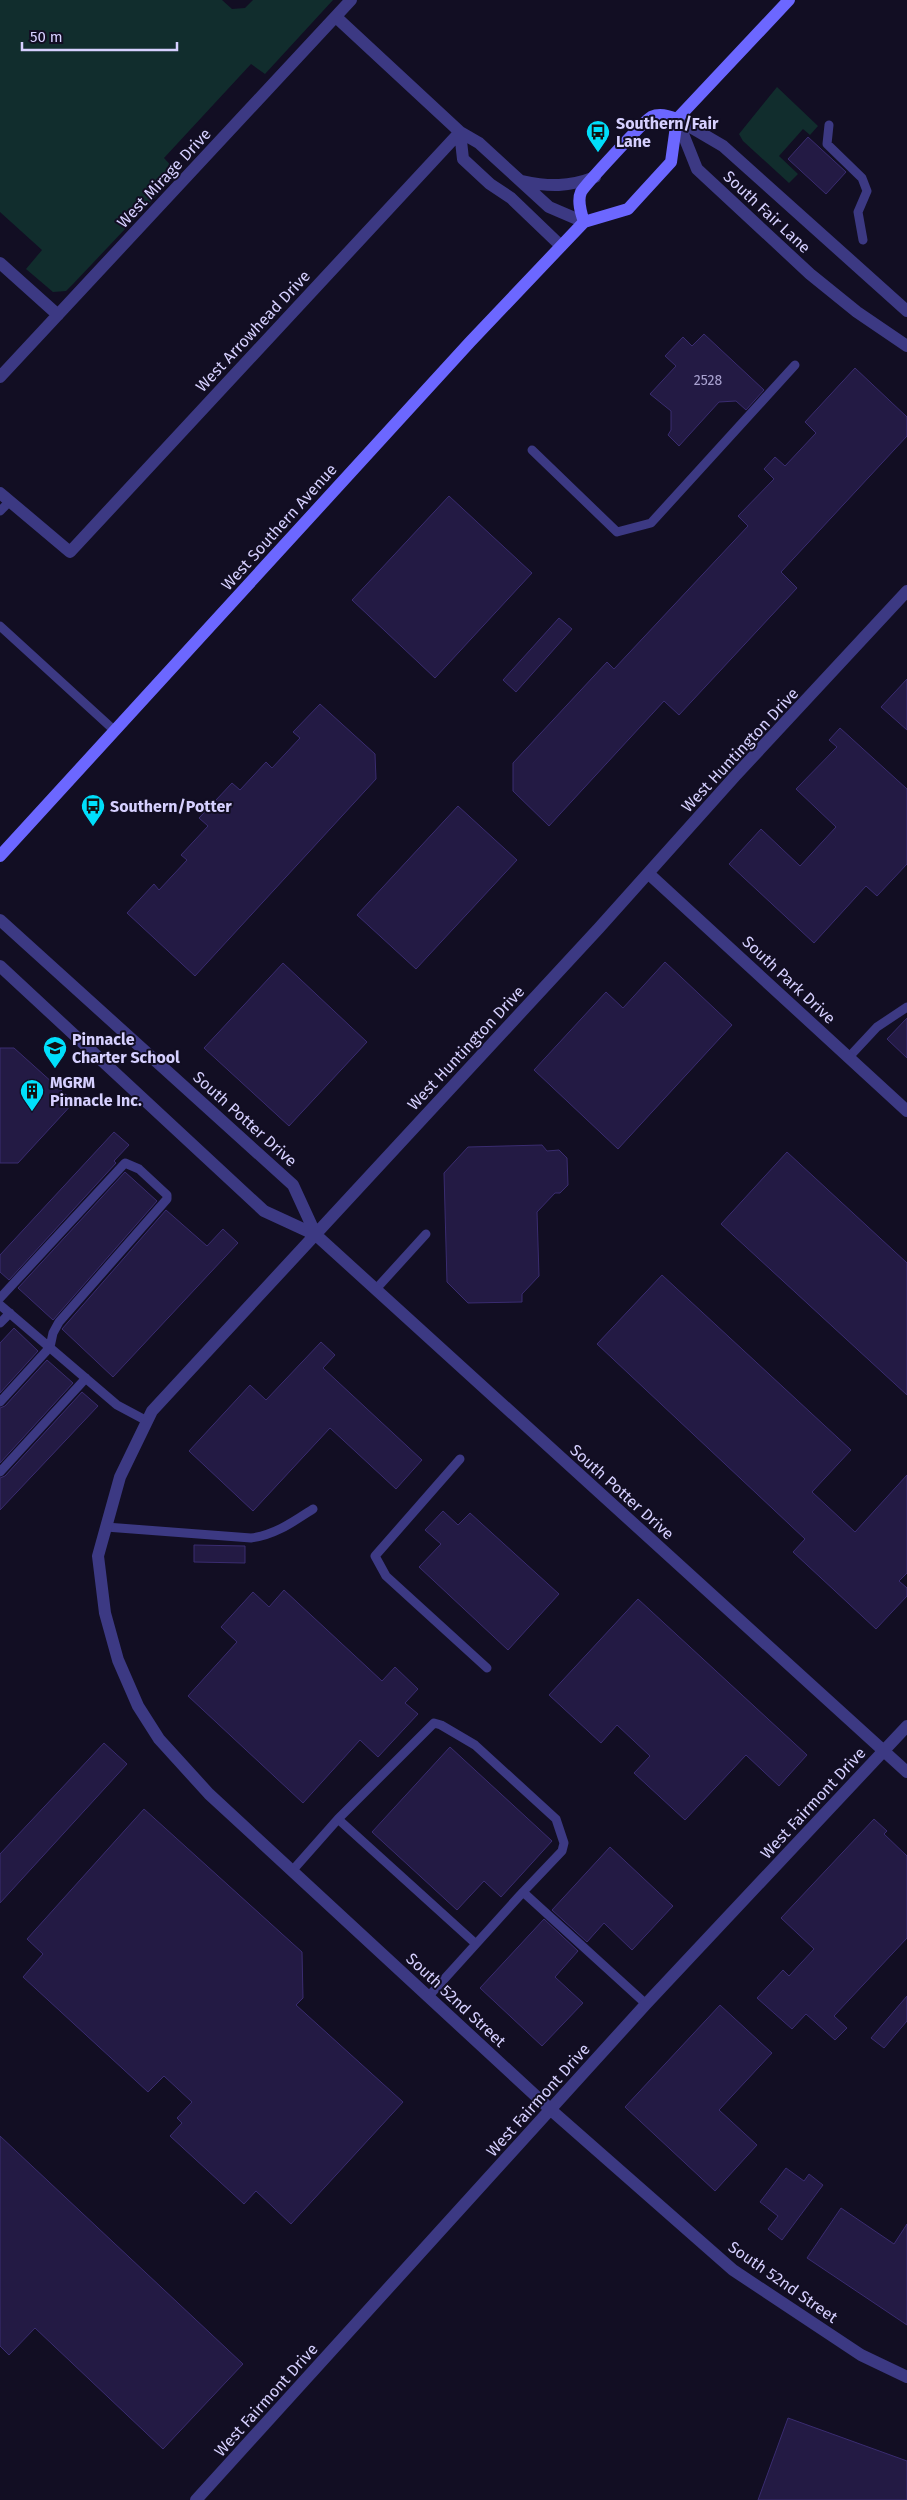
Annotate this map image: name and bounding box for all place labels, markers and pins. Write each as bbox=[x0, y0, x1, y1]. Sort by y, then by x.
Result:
place label: Southern/Fair Lane bbox=[616, 114, 719, 151]
bus stop icon: Southern/Fair Lane bbox=[585, 119, 611, 153]
bus stop icon: Southern/Potter bbox=[80, 793, 106, 827]
place label: Southern/Potter bbox=[110, 797, 232, 816]
place label: Pinnacle Charter School bbox=[72, 1030, 180, 1067]
school or university icon: Pinnacle Charter School bbox=[42, 1035, 68, 1069]
place label: MGRM Pinnacle Inc. bbox=[50, 1073, 142, 1110]
building icon: MGRM Pinnacle Inc. bbox=[19, 1078, 45, 1112]

